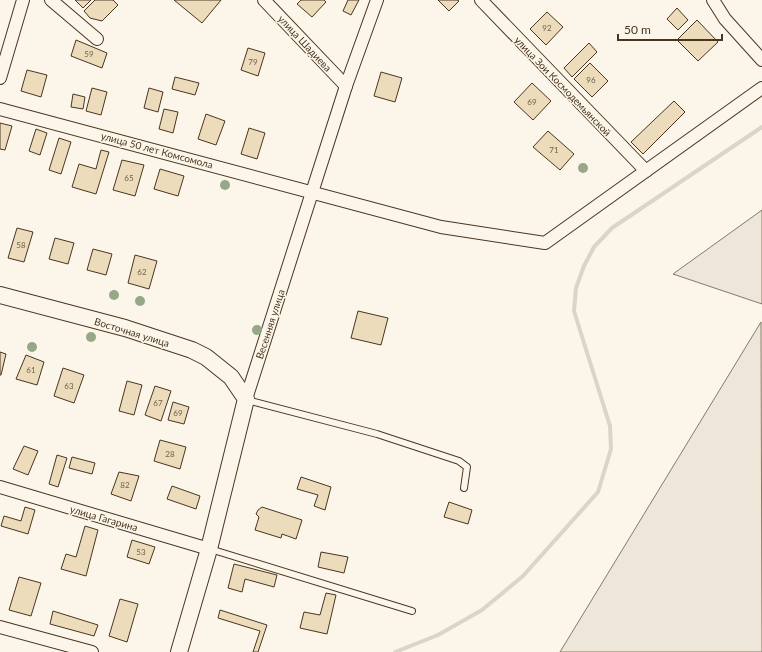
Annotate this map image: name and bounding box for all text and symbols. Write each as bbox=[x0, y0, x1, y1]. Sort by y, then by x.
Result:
street label: улица Шадиева bbox=[276, 12, 334, 74]
scale bar bbox=[618, 16, 722, 42]
text: 50 m bbox=[624, 22, 651, 37]
house number: 92 bbox=[542, 23, 552, 33]
street label: улица Зои Космодемьянской bbox=[512, 34, 614, 138]
house number: 59 bbox=[84, 49, 94, 59]
house number: 79 bbox=[248, 57, 258, 67]
house number: 96 bbox=[586, 75, 596, 85]
house number: 69 bbox=[527, 97, 537, 107]
street label: улица 50 лет Комсомола bbox=[100, 129, 214, 171]
house number: 71 bbox=[549, 145, 559, 155]
house number: 65 bbox=[124, 173, 134, 183]
house number: 58 bbox=[16, 240, 26, 250]
house number: 62 bbox=[137, 267, 147, 277]
street label: Весенняя улица bbox=[253, 288, 287, 360]
street label: Восточная улица bbox=[93, 315, 171, 349]
house number: 61 bbox=[26, 365, 36, 375]
house number: 63 bbox=[64, 381, 74, 391]
house number: 67 bbox=[153, 398, 163, 408]
house number: 69 bbox=[173, 408, 183, 418]
house number: 28 bbox=[165, 449, 175, 459]
house number: 82 bbox=[120, 480, 130, 490]
street label: улица Гагарина bbox=[69, 503, 139, 533]
house number: 53 bbox=[136, 547, 146, 557]

